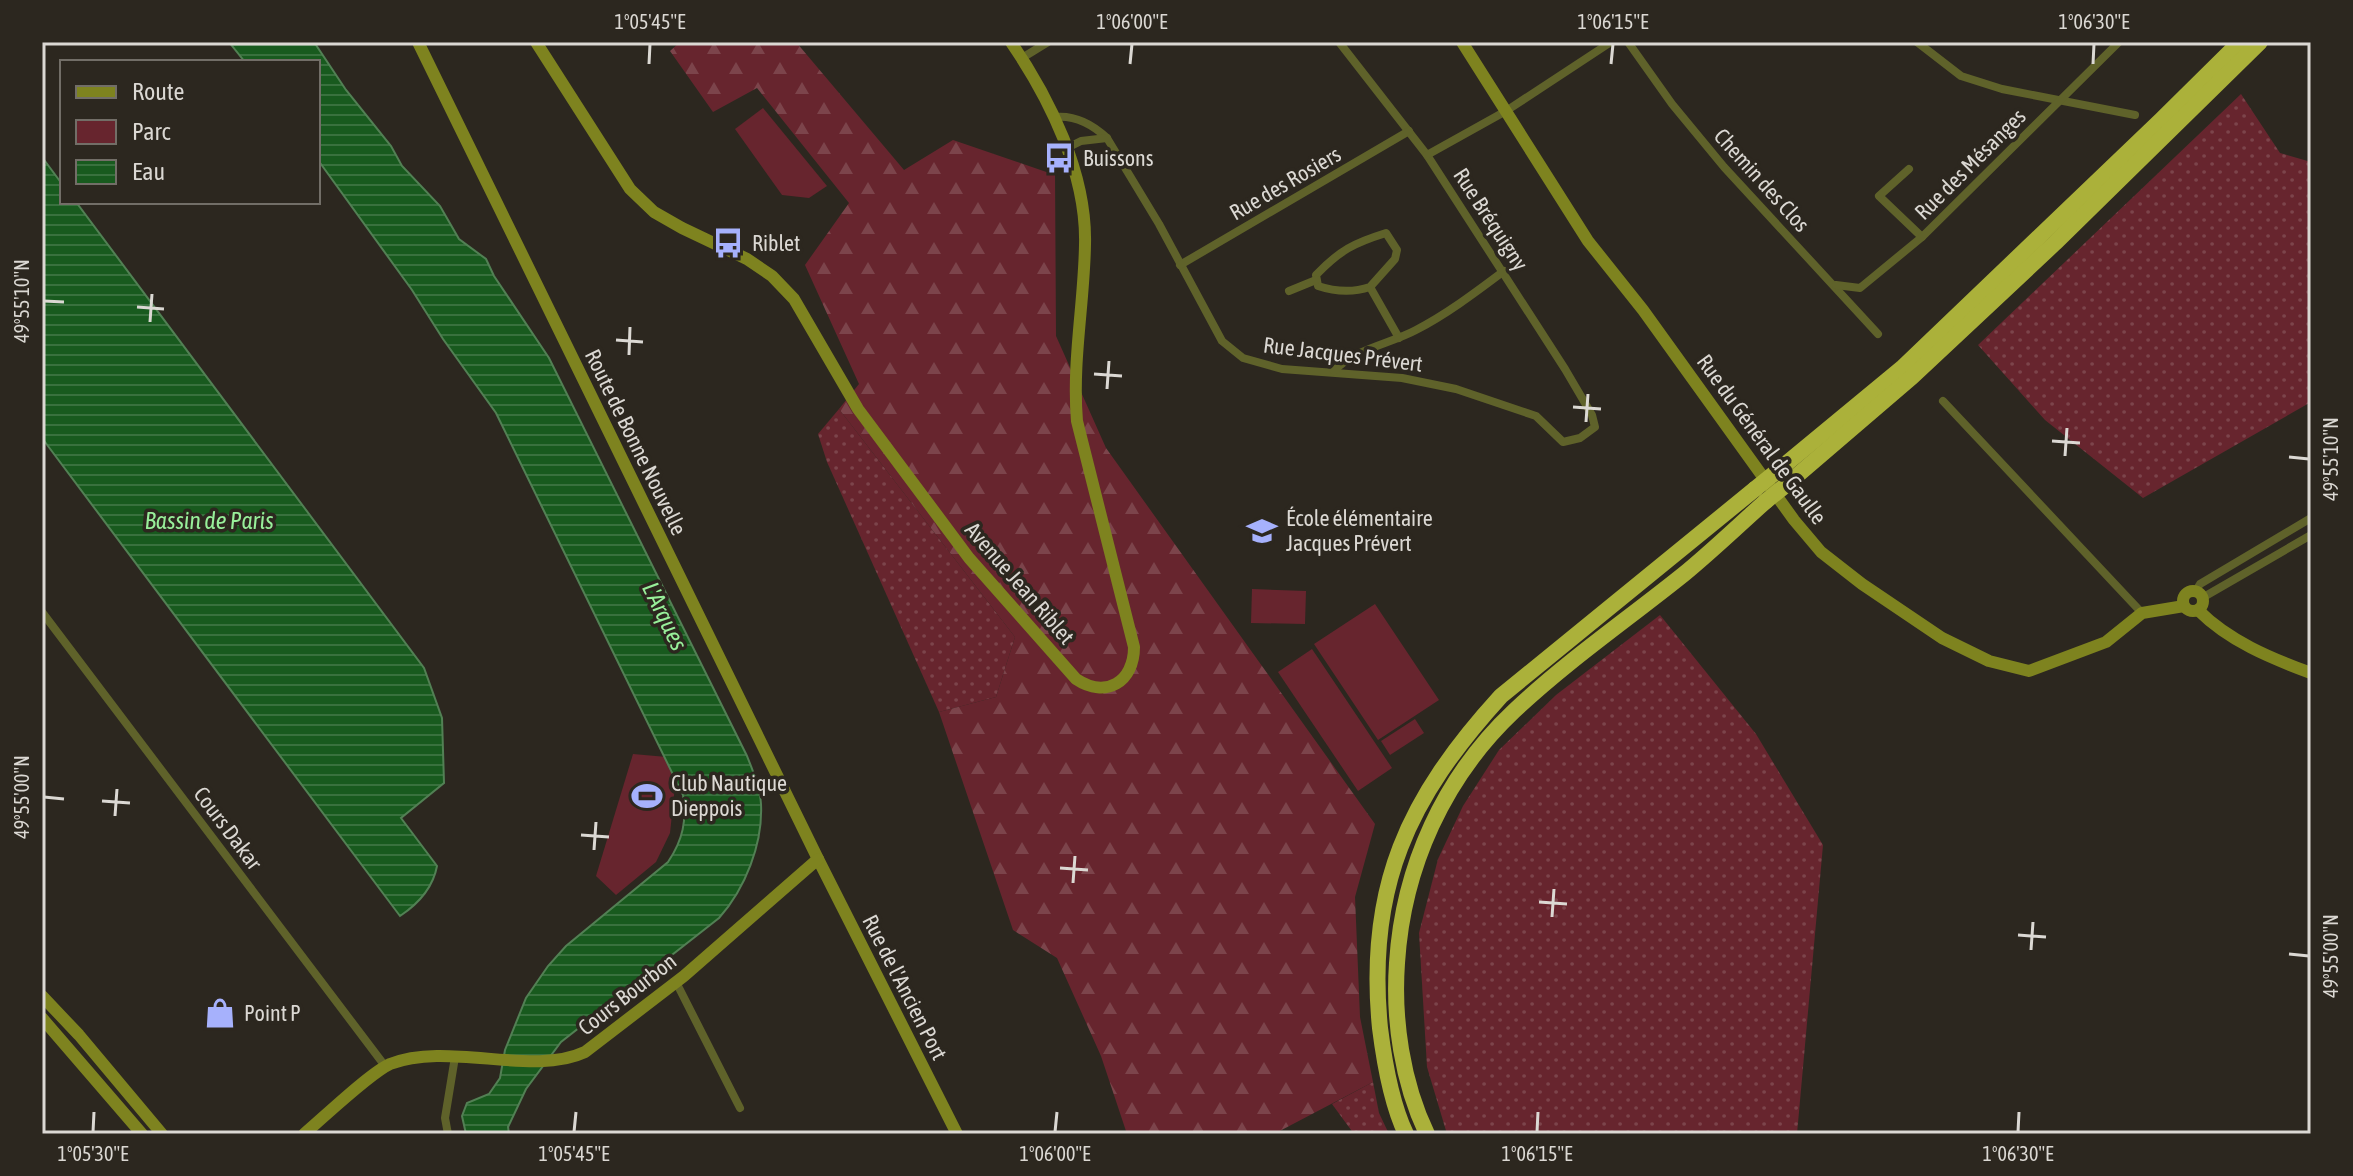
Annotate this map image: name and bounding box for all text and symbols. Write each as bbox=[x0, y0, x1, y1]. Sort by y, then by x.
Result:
text: 1°05'45"E bbox=[615, 10, 686, 33]
text: 1°06'00"E bbox=[1097, 10, 1168, 33]
text: 1°06'15"E bbox=[1578, 10, 1649, 33]
text: 1°06'30"E bbox=[2059, 10, 2130, 33]
legend bbox=[60, 60, 320, 204]
text: Route bbox=[132, 78, 184, 105]
street label: Rue des Mésanges bbox=[1909, 103, 2031, 225]
text: Parc bbox=[132, 118, 171, 145]
street label: Chemin des Clos bbox=[1709, 123, 1815, 237]
bus stop icon: Buissons bbox=[1042, 141, 1076, 175]
street label: Rue des Rosiers bbox=[1225, 141, 1345, 225]
place label: Buissons bbox=[1083, 145, 1154, 171]
text: Eau bbox=[132, 158, 165, 185]
street label: Rue Bréquigny bbox=[1448, 163, 1534, 275]
bus stop icon: Riblet bbox=[711, 226, 745, 260]
place label: Riblet bbox=[752, 230, 800, 256]
text: 49°55'10"N bbox=[10, 259, 33, 343]
street label: Rue Jacques Prévert bbox=[1262, 331, 1424, 377]
street label: Route de Bonne Nouvelle bbox=[580, 345, 692, 539]
street label: Rue du Général de Gaulle bbox=[1692, 349, 1832, 529]
text: 49°55'10"N bbox=[2319, 417, 2342, 501]
place label: École élémentaire Jacques Prévert bbox=[1286, 505, 1433, 556]
water label: Bassin de Paris bbox=[144, 507, 274, 534]
school or university icon: École élémentaire Jacques Prévert bbox=[1245, 514, 1279, 548]
street label: Avenue Jean Riblet bbox=[960, 517, 1080, 649]
water label: L'Arques bbox=[637, 578, 693, 654]
text: 49°55'00"N bbox=[10, 755, 33, 839]
place label: Club Nautique Dieppois bbox=[671, 770, 787, 821]
sports icon: Club Nautique Dieppois bbox=[630, 779, 664, 813]
street label: Cours Dakar bbox=[188, 781, 268, 875]
street label: Rue de l'Ancien Port bbox=[857, 910, 953, 1064]
text: 49°55'00"N bbox=[2319, 914, 2342, 998]
street label: Cours Bourbon bbox=[573, 948, 681, 1040]
shop icon: Point P bbox=[203, 996, 237, 1030]
place label: Point P bbox=[244, 1000, 301, 1026]
text: 1°05'30"E bbox=[58, 1142, 129, 1165]
text: 1°05'45"E bbox=[539, 1142, 610, 1165]
text: 1°06'00"E bbox=[1020, 1142, 1091, 1165]
text: 1°06'15"E bbox=[1502, 1142, 1573, 1165]
text: 1°06'30"E bbox=[1983, 1142, 2054, 1165]

